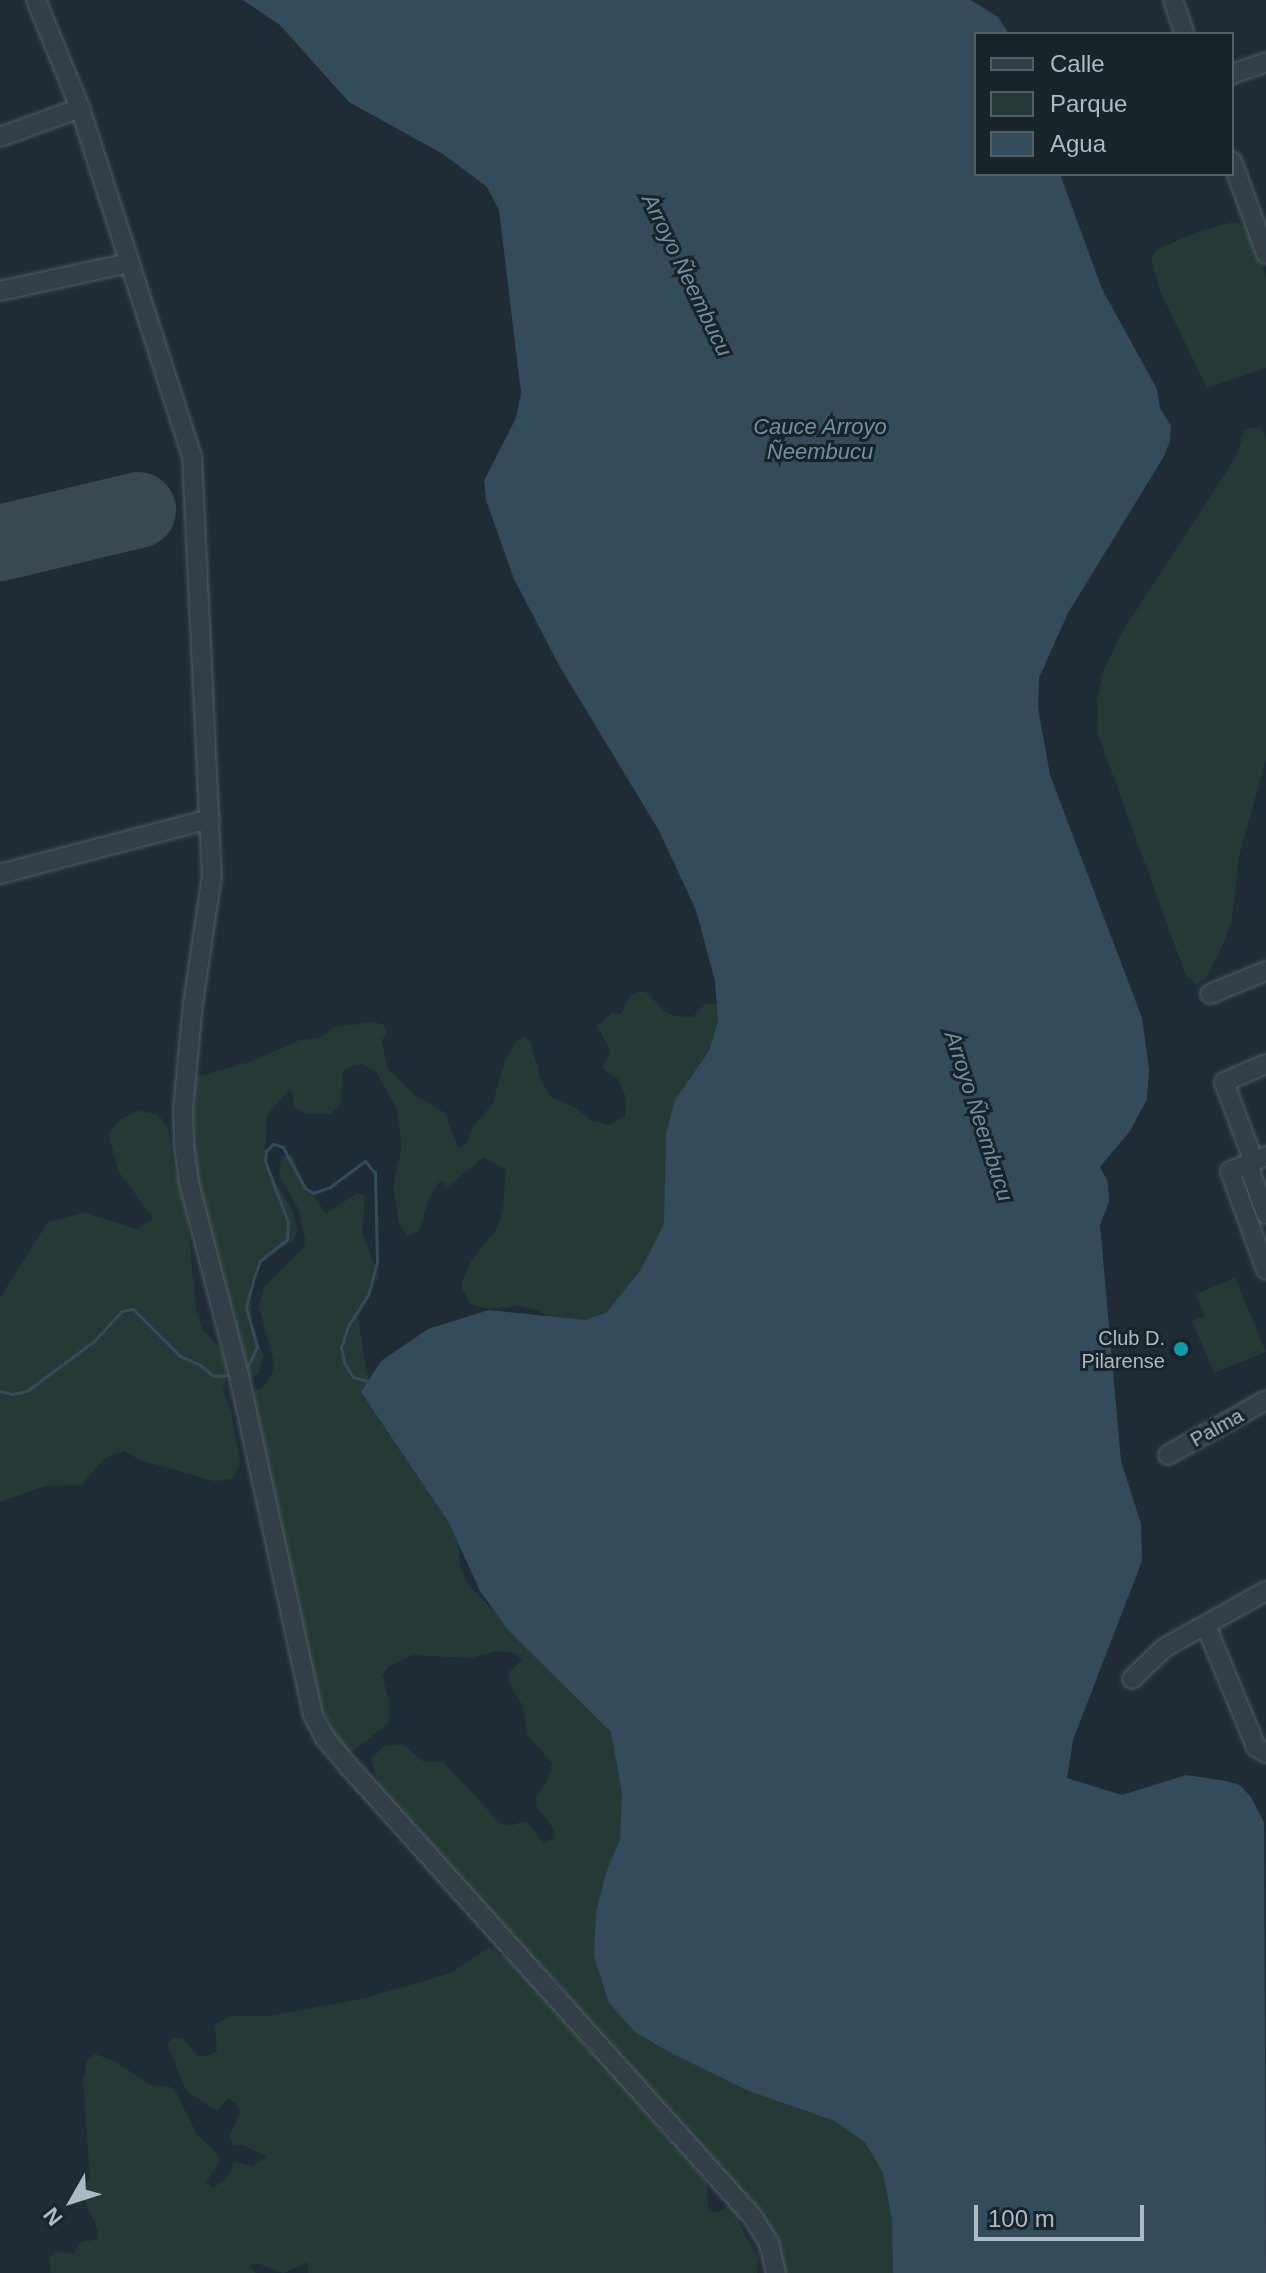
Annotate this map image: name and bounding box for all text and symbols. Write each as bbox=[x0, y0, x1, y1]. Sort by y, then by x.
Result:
legend bbox=[974, 32, 1234, 176]
text: Calle bbox=[1050, 50, 1105, 77]
text: Parque bbox=[1050, 90, 1127, 117]
text: Agua bbox=[1050, 130, 1106, 157]
water label: Arroyo Ñeembucu bbox=[636, 190, 738, 360]
water label: Cauce Arroyo Ñeembucu bbox=[753, 413, 887, 464]
water label: Arroyo Ñeembucu bbox=[939, 1028, 1019, 1204]
place label: Club D. Pilarense bbox=[1082, 1326, 1165, 1373]
marker: Club D. Pilarense bbox=[1172, 1340, 1190, 1358]
street label: Palma bbox=[1186, 1404, 1248, 1452]
north arrow bbox=[32, 2161, 112, 2241]
scale bar bbox=[978, 2189, 1148, 2239]
text: N bbox=[38, 2202, 68, 2230]
text: 100 m bbox=[988, 2205, 1055, 2232]

